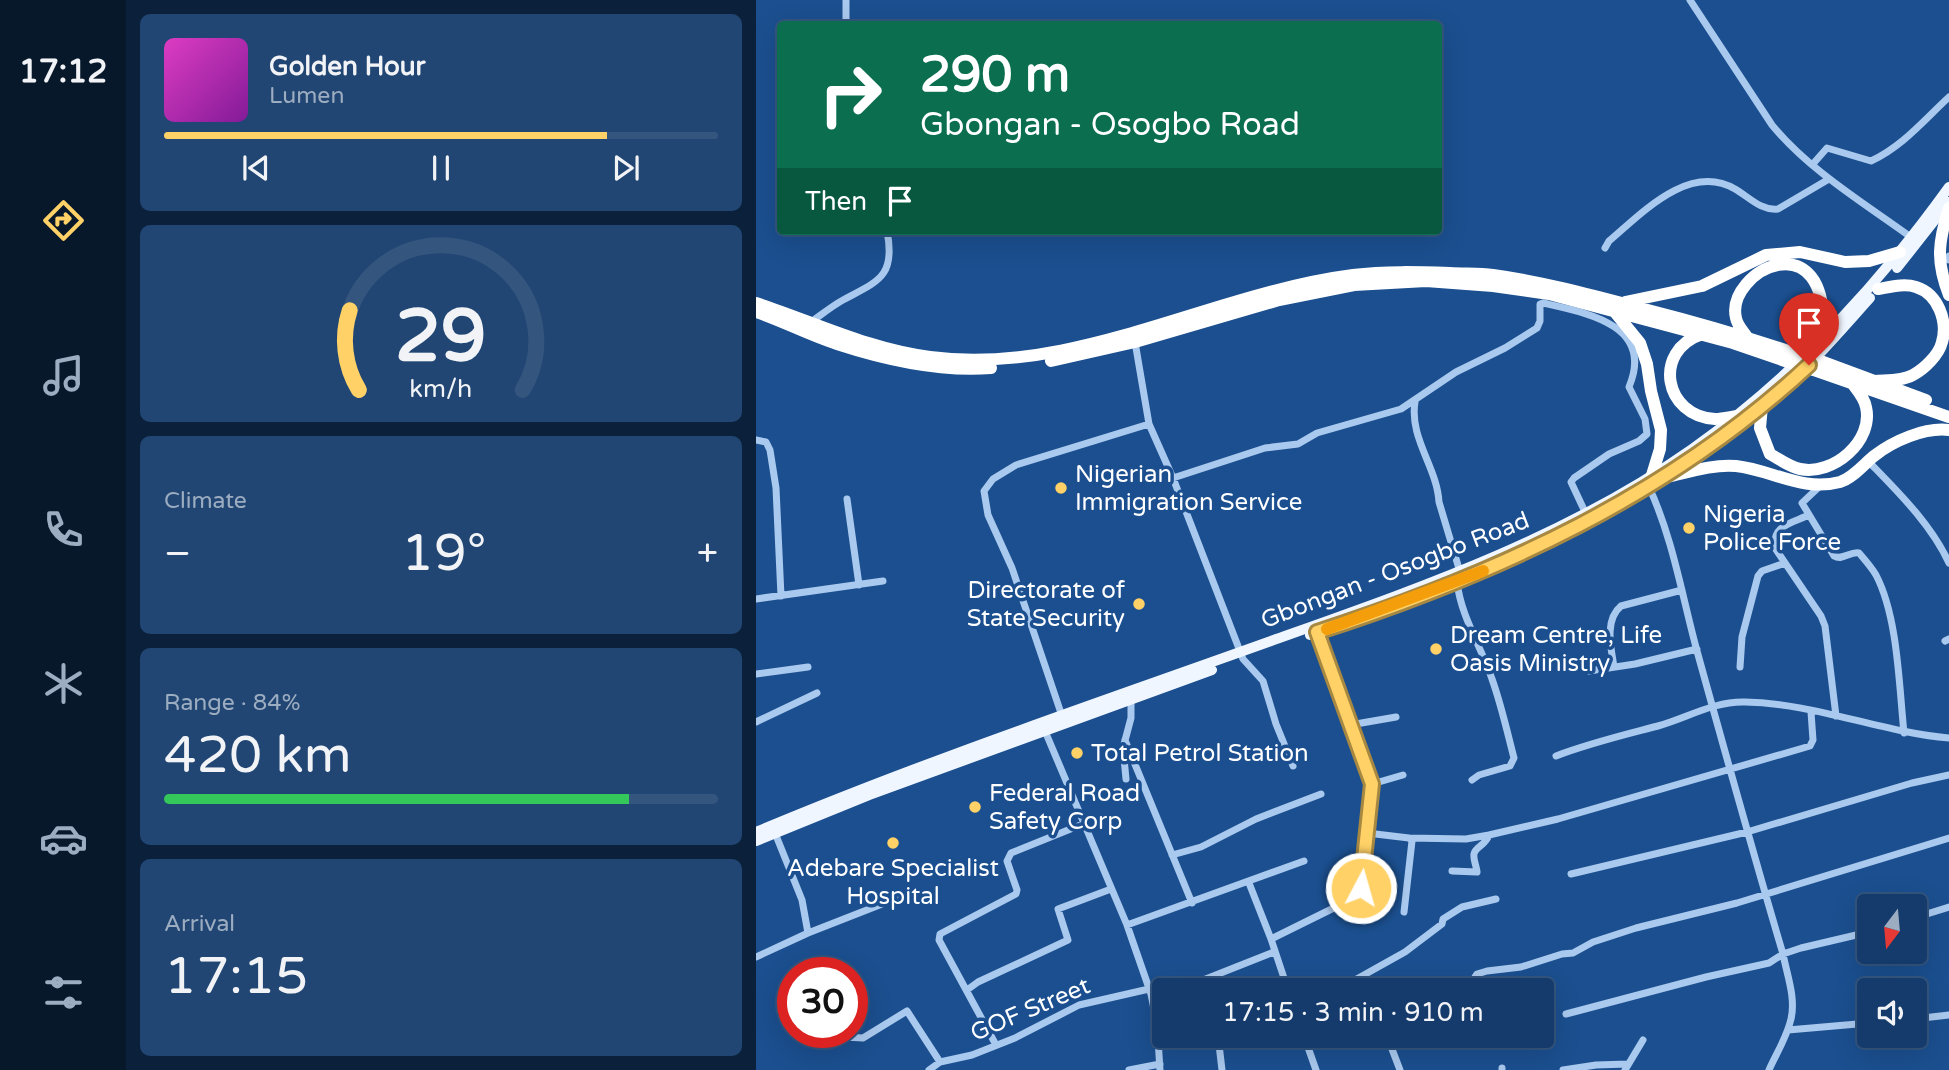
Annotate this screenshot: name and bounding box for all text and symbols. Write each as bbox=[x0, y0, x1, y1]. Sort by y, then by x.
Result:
text: 290 m bbox=[920, 46, 1070, 105]
icon: right bbox=[805, 49, 896, 140]
text: Golden Hour bbox=[269, 51, 426, 82]
text: 17:12 bbox=[19, 53, 107, 91]
text: Lumen bbox=[269, 82, 344, 110]
text: Gbongan - Osogbo Road bbox=[920, 106, 1300, 144]
icon: previous bbox=[237, 149, 275, 187]
icon: pause bbox=[422, 149, 460, 187]
icon: next bbox=[607, 149, 645, 187]
icon: arrive bbox=[881, 182, 919, 220]
text: Then bbox=[805, 186, 867, 217]
icon: directions bbox=[39, 196, 88, 245]
text: 29 bbox=[395, 293, 487, 381]
pin bbox=[1779, 293, 1839, 365]
icon: arrive bbox=[1790, 304, 1828, 342]
icon: music bbox=[39, 351, 88, 400]
text: km/h bbox=[410, 374, 472, 404]
place label: Nigerian Immigration Service bbox=[1075, 460, 1302, 517]
marker: Nigerian Immigration Service bbox=[1053, 480, 1069, 496]
text: Climate bbox=[164, 487, 247, 515]
place label: Nigeria Police Force bbox=[1703, 500, 1841, 557]
icon: phone bbox=[39, 505, 88, 554]
street label: Gbongan - Osogbo Road bbox=[1257, 506, 1533, 635]
marker: Nigeria Police Force bbox=[1681, 520, 1697, 536]
text: 19° bbox=[401, 522, 486, 585]
text: − bbox=[164, 531, 191, 577]
text: + bbox=[697, 531, 718, 577]
place label: Directorate of State Security bbox=[967, 576, 1126, 633]
marker: Directorate of State Security bbox=[1131, 596, 1147, 612]
place label: Dream Centre, Life Oasis Ministry bbox=[1450, 621, 1662, 678]
marker: Dream Centre, Life Oasis Ministry bbox=[1428, 641, 1444, 657]
icon: climate bbox=[39, 659, 88, 708]
text: Range · 84% bbox=[164, 689, 300, 717]
text: 420 km bbox=[164, 724, 352, 787]
place label: Total Petrol Station bbox=[1091, 739, 1309, 768]
marker: Total Petrol Station bbox=[1069, 745, 1085, 761]
place label: Federal Road Safety Corp bbox=[989, 779, 1140, 836]
marker: Federal Road Safety Corp bbox=[967, 799, 983, 815]
icon: car bbox=[39, 814, 88, 863]
marker: Adebare Specialist Hospital bbox=[885, 835, 901, 851]
position arrow bbox=[1324, 851, 1398, 925]
place label: Adebare Specialist Hospital bbox=[787, 854, 999, 911]
north arrow bbox=[1857, 894, 1927, 964]
map controls bbox=[1857, 894, 1927, 1048]
text: Arrival bbox=[164, 910, 235, 938]
text: 17:15 bbox=[164, 945, 308, 1008]
speed limit sign: 30 bbox=[777, 957, 868, 1048]
icon: filters bbox=[39, 968, 88, 1017]
street label: GOF Street bbox=[966, 971, 1094, 1048]
button: sound bbox=[1857, 978, 1927, 1048]
text: 17:15 · 3 min · 910 m bbox=[1222, 997, 1484, 1028]

